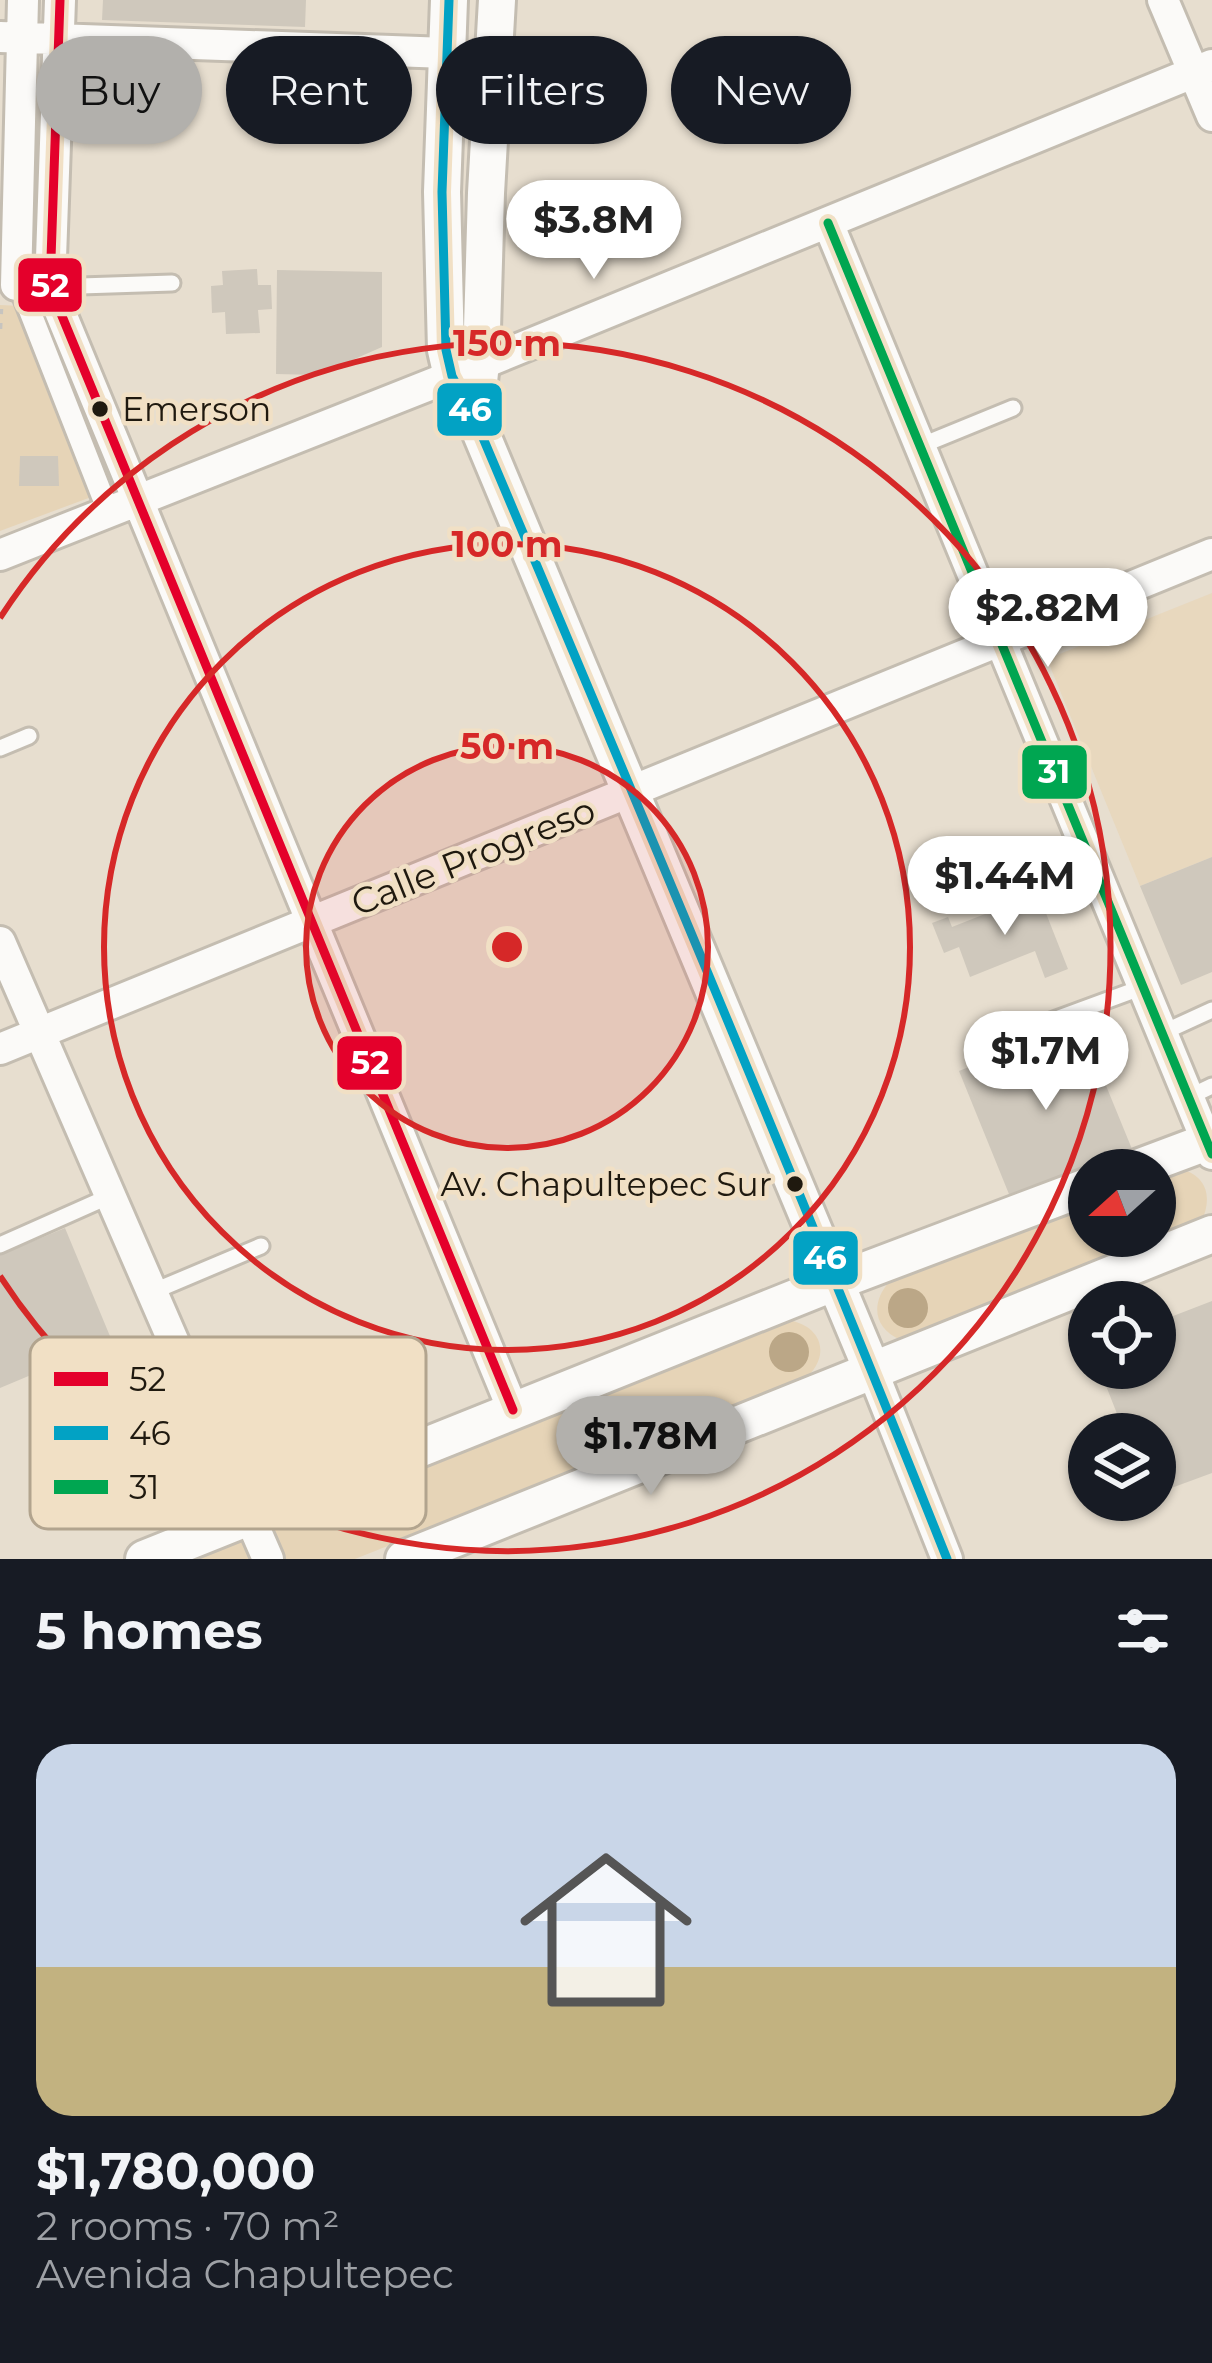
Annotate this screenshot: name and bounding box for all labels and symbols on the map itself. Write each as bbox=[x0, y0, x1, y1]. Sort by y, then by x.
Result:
pin: $3.8M bbox=[510, 180, 678, 282]
line badge: 52 bbox=[16, 256, 84, 314]
text: 52 bbox=[31, 265, 69, 305]
text: 150 m bbox=[453, 321, 561, 365]
line badge: 46 bbox=[435, 381, 504, 438]
place label: Emerson bbox=[122, 389, 271, 429]
text: 46 bbox=[448, 389, 492, 429]
marker: Emerson bbox=[89, 398, 111, 420]
text: 100 m bbox=[452, 522, 562, 566]
pin: $2.82M bbox=[950, 568, 1146, 670]
text: 50 m bbox=[460, 724, 554, 768]
line badge: 31 bbox=[1020, 743, 1089, 801]
text: 31 bbox=[1037, 751, 1070, 791]
street label: Calle Progreso bbox=[345, 787, 601, 925]
pin: $1.44M bbox=[907, 836, 1103, 938]
centre of rings bbox=[486, 926, 528, 968]
pin: $1.7M bbox=[962, 1011, 1130, 1113]
line badge: 52 bbox=[335, 1034, 404, 1092]
text: 52 bbox=[351, 1042, 389, 1082]
north arrow bbox=[1068, 1149, 1176, 1257]
place label: Av. Chapultepec Sur bbox=[441, 1164, 772, 1204]
marker: Av. Chapultepec Sur bbox=[784, 1173, 806, 1195]
line badge: 46 bbox=[791, 1229, 860, 1287]
text: 46 bbox=[803, 1237, 847, 1277]
legend bbox=[30, 1337, 426, 1529]
text: 52 bbox=[129, 1359, 166, 1399]
pin: $1.78M bbox=[553, 1396, 749, 1498]
text: 46 bbox=[129, 1413, 171, 1453]
text: 31 bbox=[129, 1467, 160, 1507]

